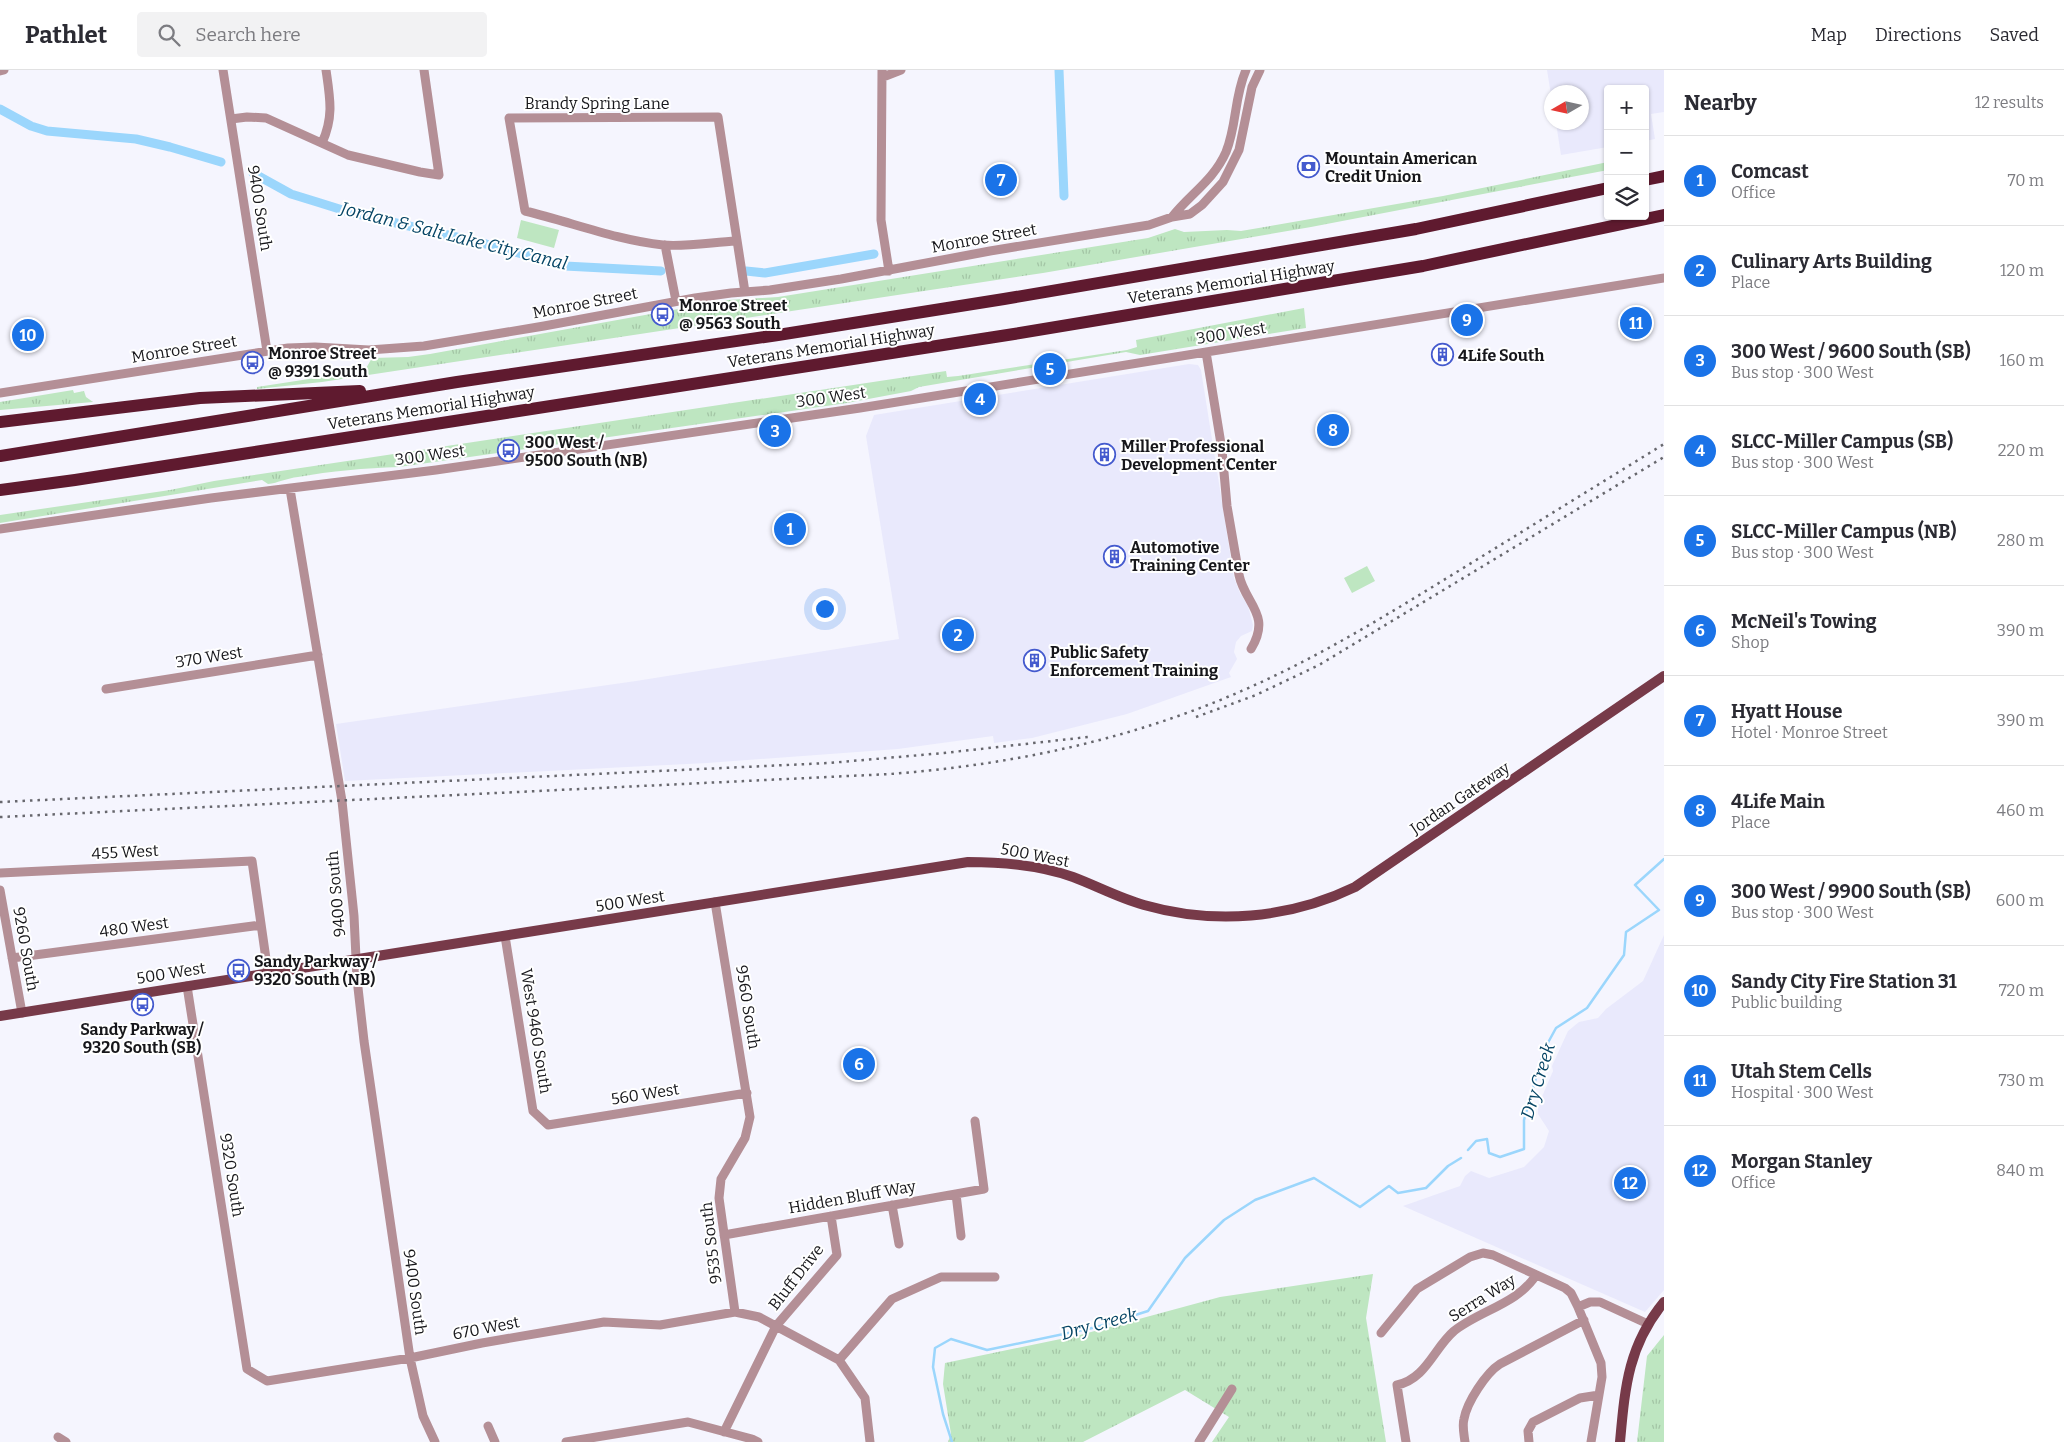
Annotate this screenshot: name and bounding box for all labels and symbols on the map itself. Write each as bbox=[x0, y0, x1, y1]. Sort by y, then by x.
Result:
north arrow bbox=[1544, 85, 1589, 130]
street label: Brandy Spring Lane bbox=[524, 94, 670, 113]
place label: Mountain American Credit Union bbox=[1325, 149, 1478, 186]
bank icon: Mountain American Credit Union bbox=[1297, 155, 1321, 179]
pin: 7 bbox=[985, 161, 1017, 199]
street label: 9400 South bbox=[244, 164, 276, 252]
water label: Jordan & Salt Lake City Canal bbox=[336, 197, 570, 275]
street label: Monroe Street bbox=[930, 219, 1038, 257]
street label: Veterans Memorial Highway bbox=[1126, 256, 1336, 308]
street label: Monroe Street bbox=[531, 283, 639, 322]
place label: Monroe Street @ 9563 South bbox=[679, 296, 788, 333]
pin: 9 bbox=[1451, 301, 1483, 339]
bus stop icon: Monroe Street @ 9563 South bbox=[651, 302, 675, 326]
pin: 11 bbox=[1620, 304, 1652, 342]
pin: 10 bbox=[12, 316, 44, 354]
street label: 300 West bbox=[1195, 318, 1267, 348]
street label: Veterans Memorial Highway bbox=[726, 320, 936, 372]
street label: Monroe Street bbox=[130, 331, 238, 367]
building icon: 4Life South bbox=[1430, 343, 1454, 367]
place label: Monroe Street @ 9391 South bbox=[268, 344, 377, 381]
place label: 4Life South bbox=[1458, 346, 1544, 365]
bus stop icon: Monroe Street @ 9391 South bbox=[240, 350, 264, 374]
pin: 5 bbox=[1034, 350, 1066, 388]
pin: 4 bbox=[964, 380, 996, 418]
street label: Veterans Memorial Highway bbox=[326, 382, 536, 434]
street label: 300 West bbox=[795, 383, 867, 411]
pin: 8 bbox=[1317, 411, 1349, 449]
pin: 3 bbox=[759, 412, 791, 450]
place label: 300 West / 9500 South (NB) bbox=[525, 433, 647, 470]
place label: Miller Professional Development Center bbox=[1121, 437, 1277, 474]
bus stop icon: 300 West / 9500 South (NB) bbox=[497, 439, 521, 463]
street label: 300 West bbox=[394, 441, 466, 469]
building icon: Miller Professional Development Center bbox=[1093, 443, 1117, 467]
pin: 1 bbox=[774, 510, 806, 548]
place label: Automotive Training Center bbox=[1130, 538, 1250, 575]
building icon: Automotive Training Center bbox=[1102, 544, 1126, 568]
your location bbox=[812, 596, 838, 622]
pin: 2 bbox=[942, 616, 974, 654]
street label: 370 West bbox=[174, 642, 244, 672]
place label: Public Safety Enforcement Training bbox=[1050, 643, 1218, 680]
building icon: Public Safety Enforcement Training bbox=[1022, 649, 1046, 673]
street label: Jordan Gateway bbox=[1406, 757, 1514, 839]
street label: 500 West bbox=[999, 839, 1071, 871]
street label: 455 West bbox=[91, 841, 159, 863]
street label: 9400 South bbox=[323, 850, 349, 938]
street label: 500 West bbox=[594, 886, 666, 916]
street label: 9260 South bbox=[9, 905, 43, 993]
street label: 480 West bbox=[98, 913, 170, 941]
place label: Sandy Parkway / 9320 South (NB) bbox=[254, 952, 378, 989]
street label: 500 West bbox=[135, 958, 207, 988]
bus stop icon: Sandy Parkway / 9320 South (NB) bbox=[226, 958, 250, 982]
street label: 9560 South bbox=[732, 964, 764, 1050]
street label: West 9460 South bbox=[517, 967, 555, 1095]
bus stop icon: Sandy Parkway / 9320 South (SB) bbox=[130, 993, 154, 1017]
place label: Sandy Parkway / 9320 South (SB) bbox=[80, 1020, 204, 1057]
water label: Dry Creek bbox=[1516, 1040, 1560, 1122]
pin: 6 bbox=[843, 1045, 875, 1083]
street label: 560 West bbox=[610, 1079, 681, 1109]
street label: 9320 South bbox=[216, 1132, 248, 1218]
pin: 12 bbox=[1614, 1164, 1646, 1202]
street label: Hidden Bluff Way bbox=[787, 1176, 918, 1218]
street label: 9535 South bbox=[697, 1201, 725, 1285]
street label: Bluff Drive bbox=[764, 1240, 828, 1314]
street label: 9400 South bbox=[400, 1248, 430, 1336]
street label: Serra Way bbox=[1445, 1270, 1519, 1326]
water label: Dry Creek bbox=[1058, 1303, 1140, 1345]
street label: 670 West bbox=[451, 1312, 521, 1344]

